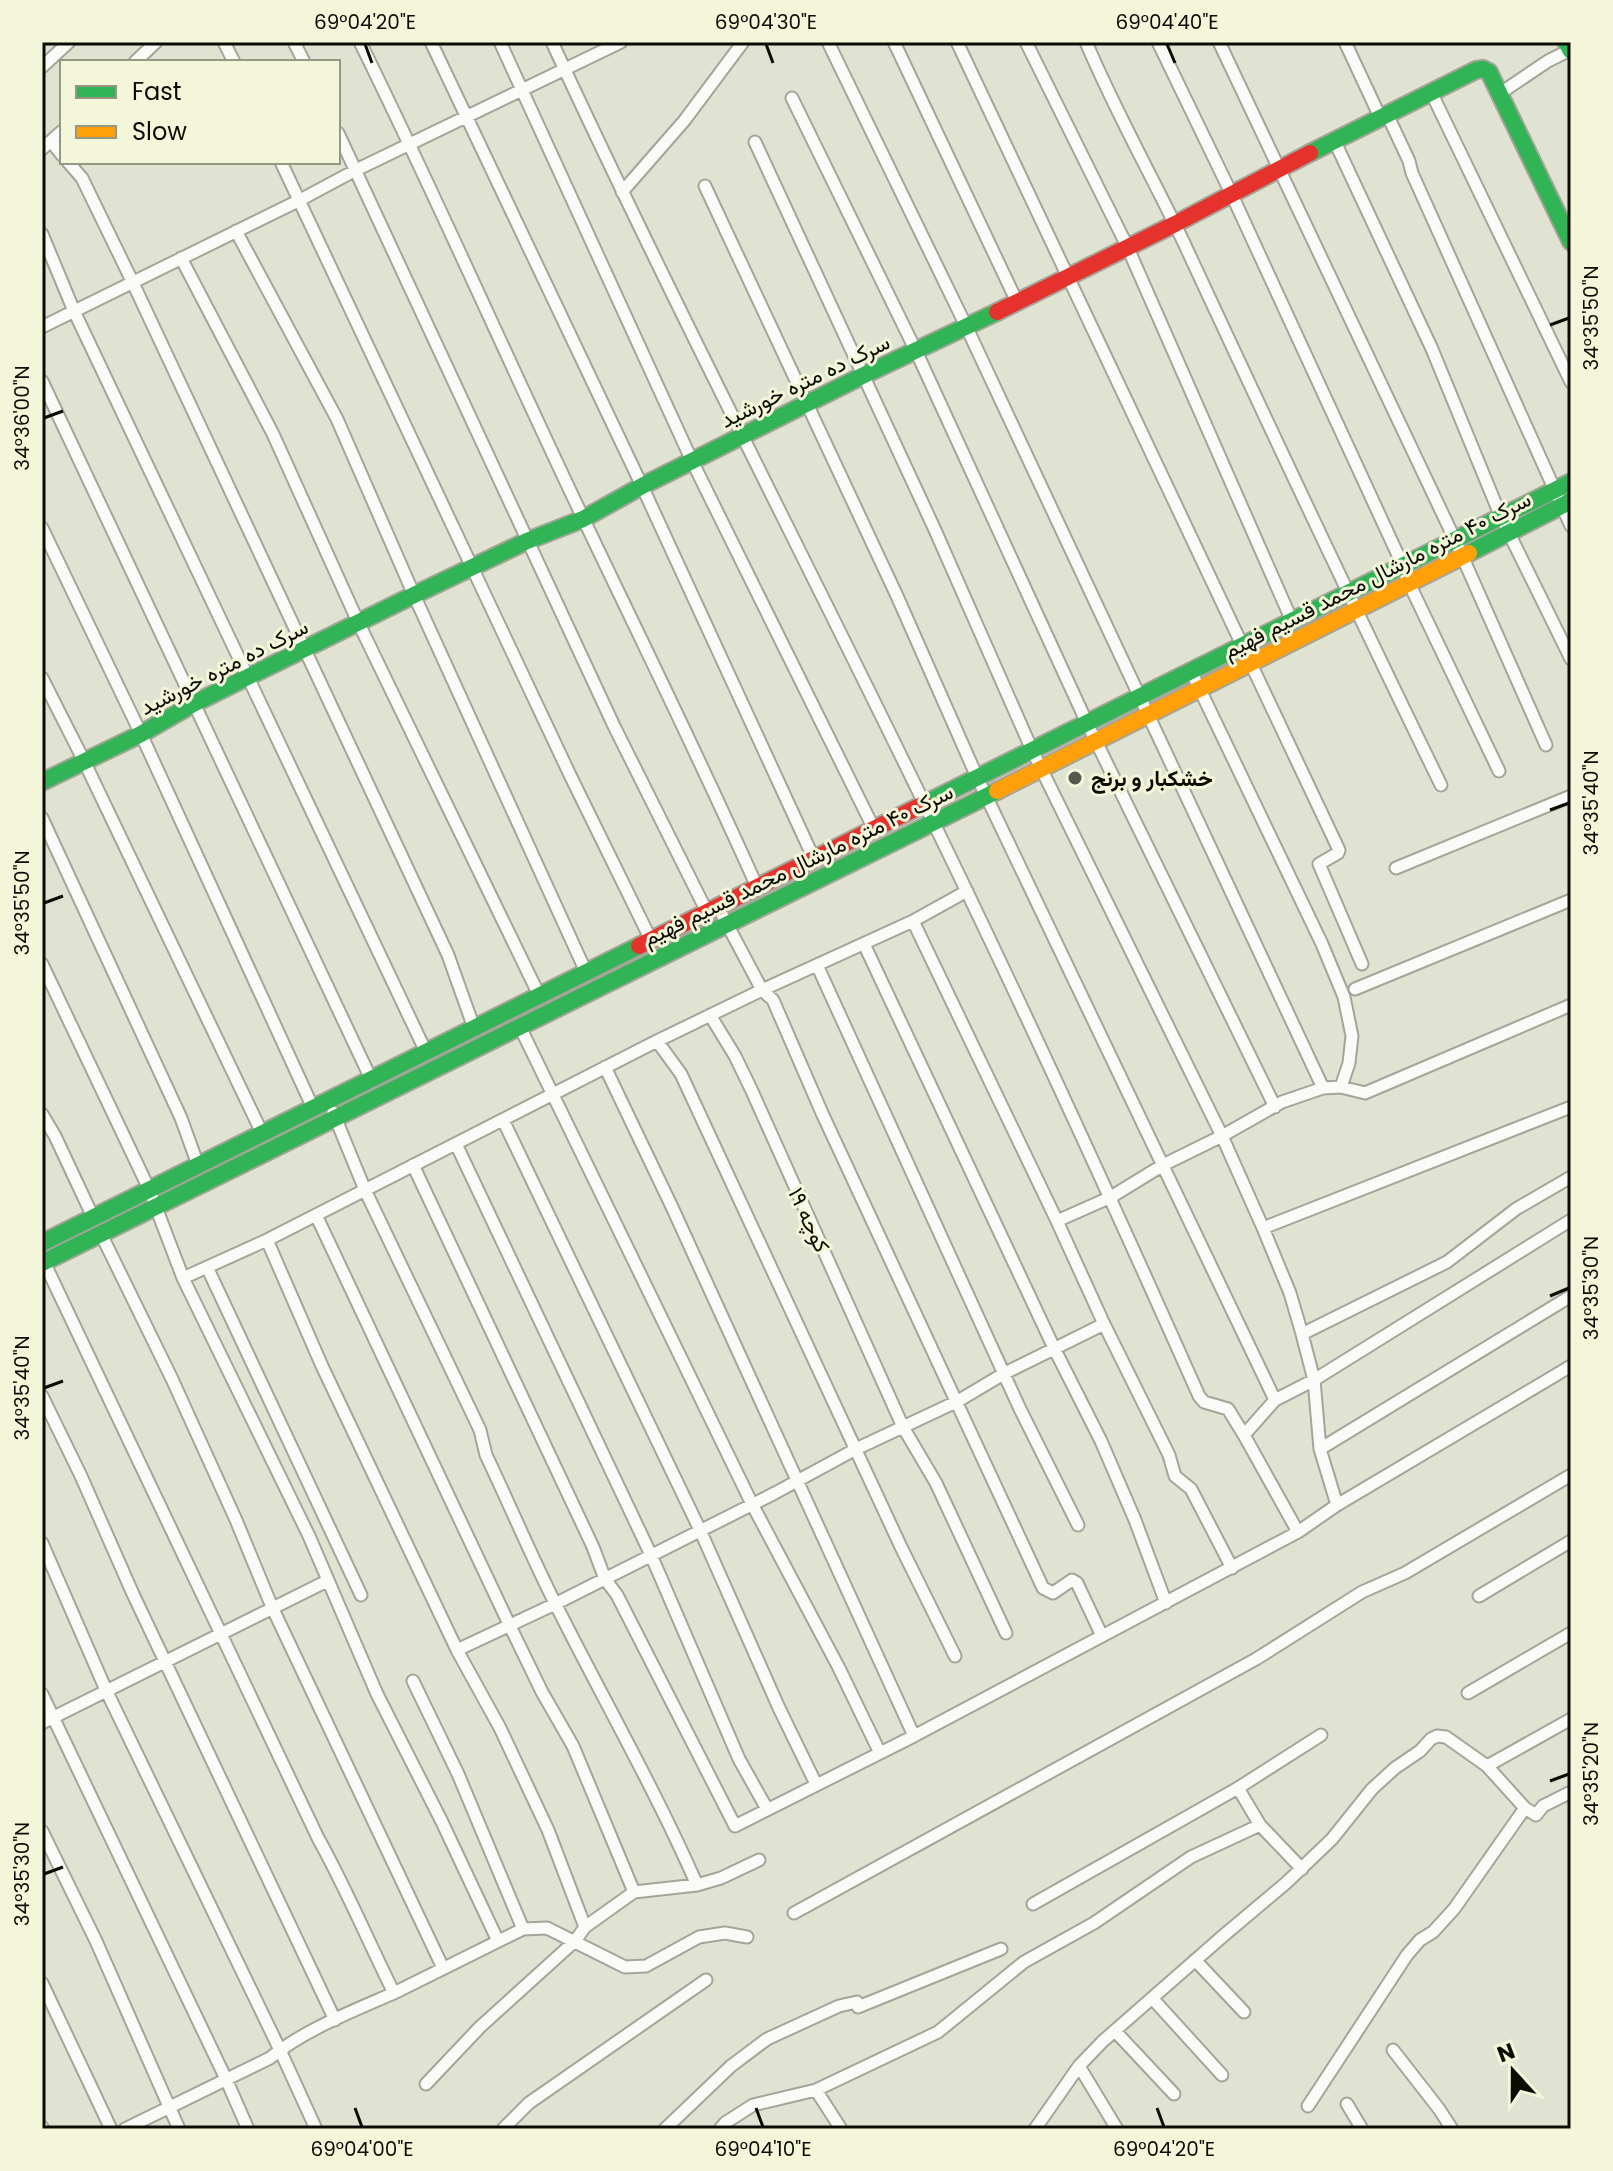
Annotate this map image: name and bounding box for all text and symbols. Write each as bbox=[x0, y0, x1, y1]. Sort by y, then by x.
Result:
text: 69°04'20"E bbox=[314, 8, 416, 36]
text: 69°04'30"E bbox=[715, 8, 817, 36]
text: 69°04'40"E bbox=[1115, 8, 1219, 36]
legend bbox=[60, 60, 340, 164]
text: Fast bbox=[132, 75, 182, 108]
text: Slow bbox=[132, 115, 187, 148]
text: 34°35'50"N bbox=[1577, 265, 1605, 371]
street label: سرک ده متره خورشید bbox=[715, 326, 895, 436]
text: 34°36'00"N bbox=[8, 365, 36, 471]
street label: سرک ۴۰ متره مارشال محمد قسیم فهیم bbox=[1218, 484, 1536, 666]
street label: سرک ده متره خورشید bbox=[134, 611, 314, 723]
text: 34°35'40"N bbox=[1577, 750, 1605, 856]
place label: خشکبار و برنج bbox=[1091, 763, 1213, 794]
marker: خشکبار و برنج bbox=[1066, 769, 1084, 787]
street label: سرک ۴۰ متره مارشال محمد قسیم فهیم bbox=[638, 776, 958, 954]
text: 34°35'50"N bbox=[8, 850, 36, 956]
street label: کوچه ۱۹ bbox=[780, 1182, 838, 1258]
text: 34°35'30"N bbox=[1577, 1236, 1605, 1340]
text: 34°35'40"N bbox=[8, 1335, 36, 1441]
text: 34°35'20"N bbox=[1577, 1722, 1605, 1826]
text: 34°35'30"N bbox=[8, 1822, 36, 1926]
north arrow bbox=[1473, 2031, 1553, 2111]
text: N bbox=[1493, 2035, 1519, 2070]
text: 69°04'00"E bbox=[310, 2135, 414, 2163]
text: 69°04'10"E bbox=[715, 2135, 811, 2163]
text: 69°04'20"E bbox=[1113, 2135, 1215, 2163]

